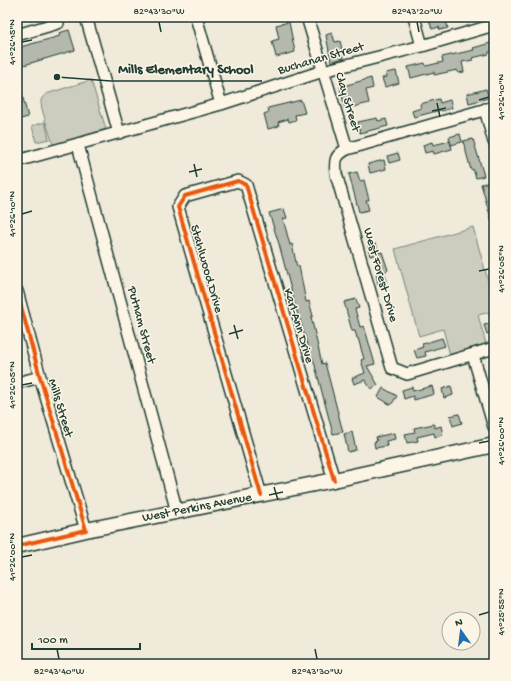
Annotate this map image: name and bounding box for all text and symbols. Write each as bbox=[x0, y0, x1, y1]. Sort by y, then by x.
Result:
text: 82°43'30"W bbox=[134, 6, 185, 18]
text: 82°43'20"W bbox=[392, 6, 443, 18]
text: 41°26'15"N bbox=[7, 19, 19, 65]
street label: Buchanan Street bbox=[275, 39, 367, 79]
callout: Mills Elementary School bbox=[111, 55, 262, 81]
text: Mills Elementary School bbox=[118, 62, 254, 79]
street label: Clay Street bbox=[331, 71, 364, 135]
text: 41°26'10"N bbox=[496, 73, 508, 120]
text: 41°26'10"N bbox=[7, 190, 19, 237]
street label: Stahlwood Drive bbox=[186, 223, 226, 315]
street label: West Forest Drive bbox=[359, 226, 401, 324]
text: 41°26'05"N bbox=[496, 245, 508, 293]
street label: Putnam Street bbox=[123, 284, 159, 367]
street label: Karl-Ann Drive bbox=[280, 287, 317, 365]
text: 41°26'05"N bbox=[7, 361, 19, 409]
street label: Mills Street bbox=[44, 377, 76, 441]
text: 41°26'00"N bbox=[496, 417, 508, 465]
street label: West Perkins Avenue bbox=[141, 490, 253, 526]
text: 41°26'00"N bbox=[7, 533, 19, 581]
text: 41°25'55"N bbox=[496, 588, 508, 636]
north arrow bbox=[441, 611, 481, 651]
text: N bbox=[454, 617, 464, 630]
scale bar bbox=[32, 625, 140, 651]
text: 100 m bbox=[37, 634, 68, 648]
text: 82°43'40"W bbox=[34, 666, 85, 678]
text: 82°43'30"W bbox=[292, 666, 343, 678]

